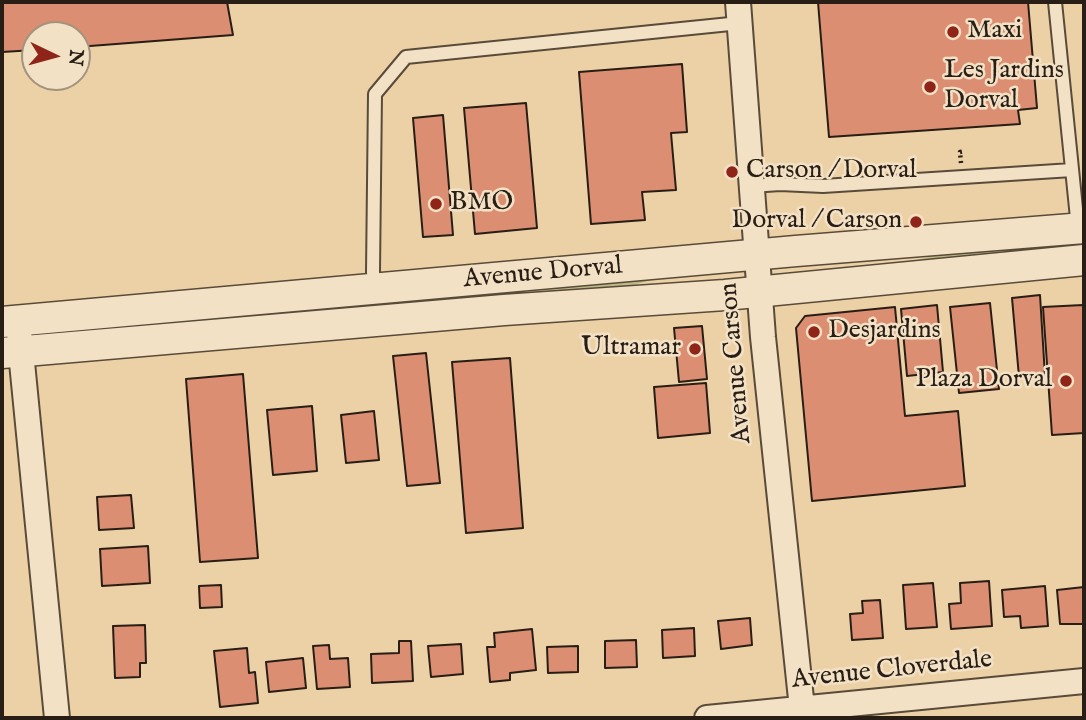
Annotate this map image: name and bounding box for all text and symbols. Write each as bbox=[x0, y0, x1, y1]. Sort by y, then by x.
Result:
place label: Maxi bbox=[967, 16, 1022, 48]
north arrow bbox=[21, 21, 91, 91]
marker: Maxi bbox=[945, 24, 961, 40]
text: N bbox=[62, 48, 88, 67]
place label: Les Jardins Dorval bbox=[944, 56, 1064, 118]
marker: Les Jardins Dorval bbox=[922, 79, 938, 95]
place label: Carson / Dorval bbox=[746, 156, 917, 188]
marker: Carson / Dorval bbox=[724, 164, 740, 180]
place label: BMO bbox=[450, 188, 513, 220]
marker: BMO bbox=[428, 196, 444, 212]
place label: Dorval / Carson bbox=[731, 206, 902, 238]
marker: Dorval / Carson bbox=[908, 214, 924, 230]
street label: Avenue Dorval bbox=[462, 252, 624, 296]
street label: Avenue Carson bbox=[714, 281, 760, 445]
place label: Desjardins bbox=[828, 316, 941, 348]
marker: Desjardins bbox=[806, 324, 822, 340]
place label: Ultramar bbox=[581, 333, 681, 365]
marker: Ultramar bbox=[687, 341, 703, 357]
place label: Plaza Dorval bbox=[915, 365, 1052, 397]
marker: Plaza Dorval bbox=[1058, 373, 1074, 389]
street label: Avenue Cloverdale bbox=[790, 645, 994, 697]

